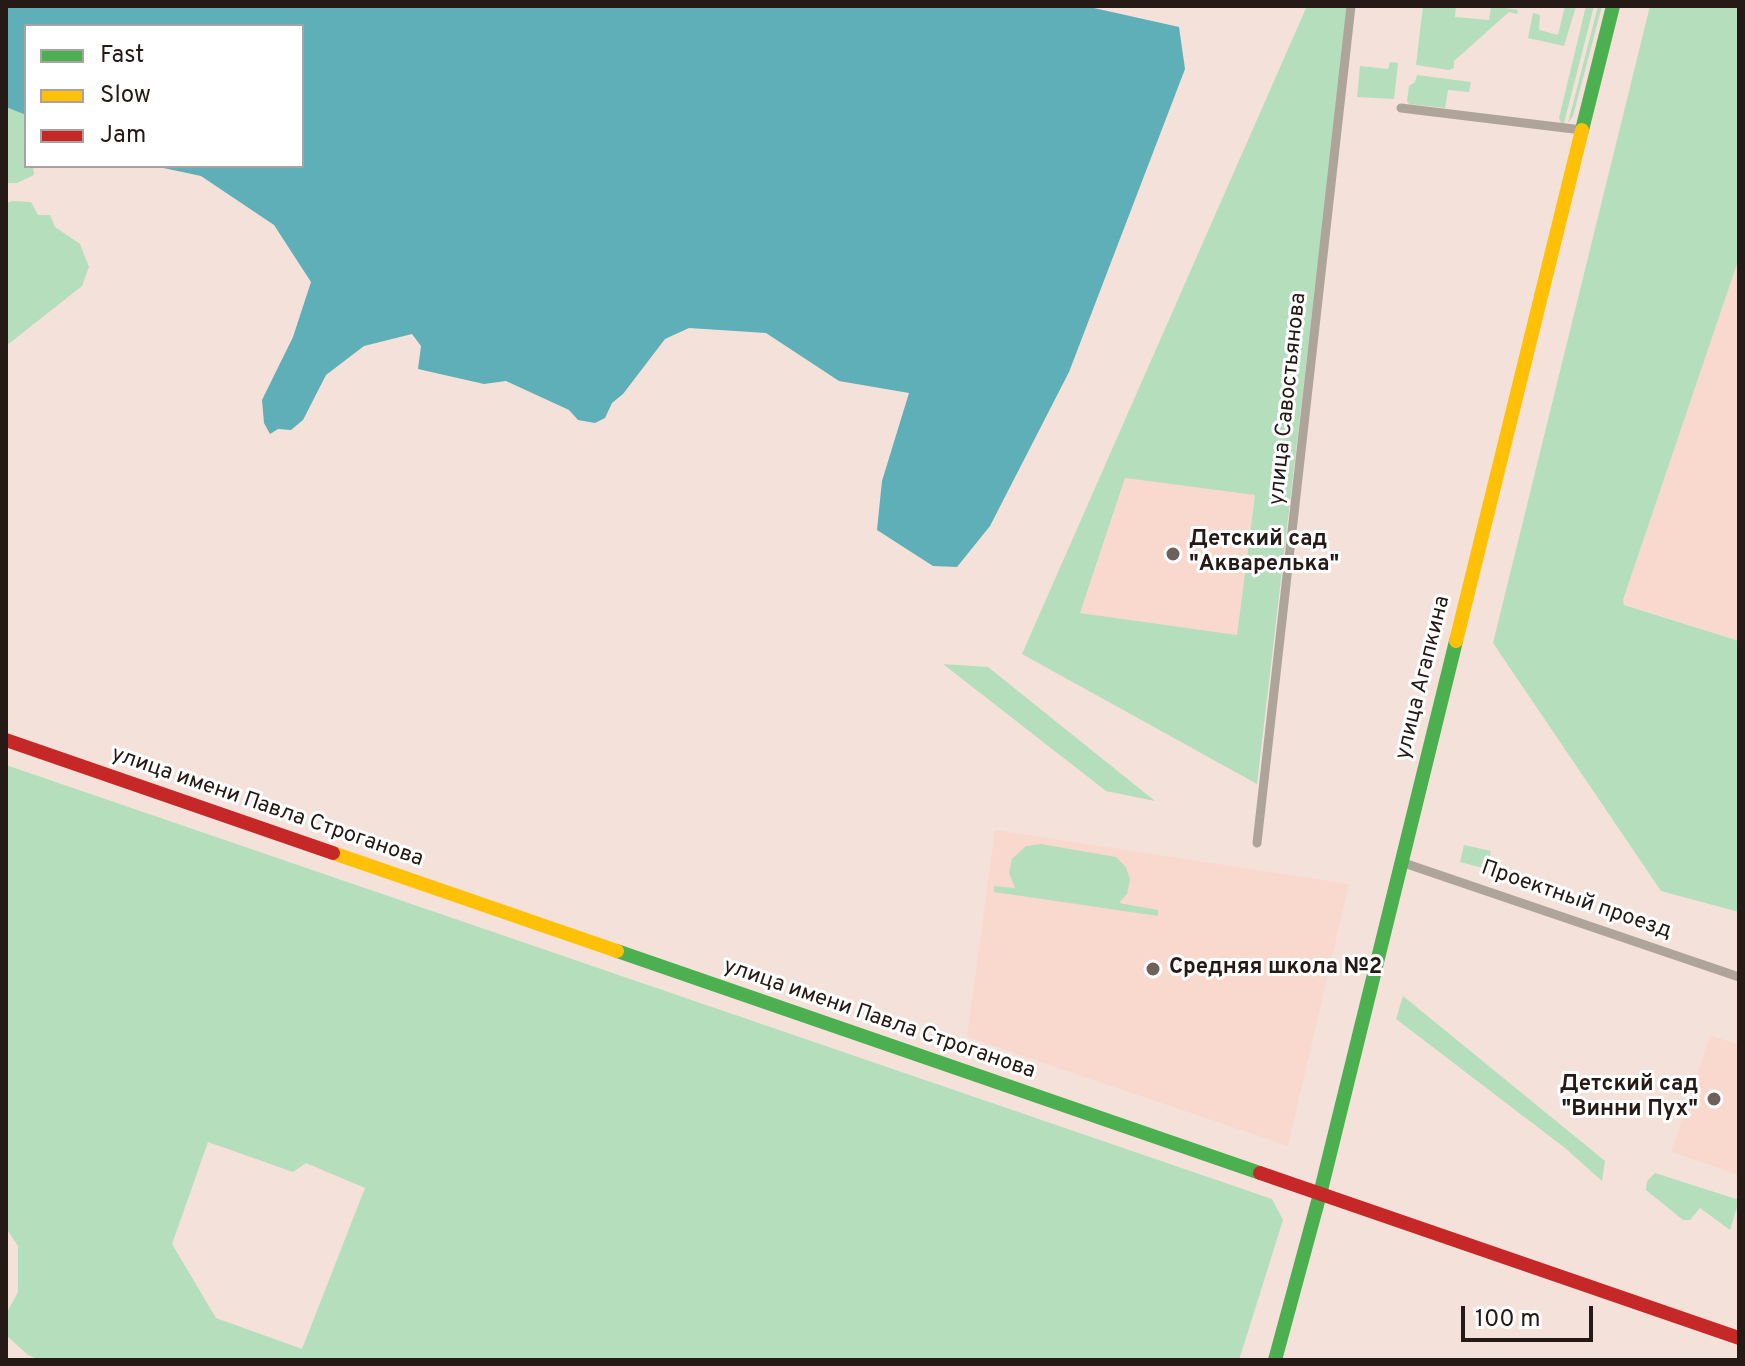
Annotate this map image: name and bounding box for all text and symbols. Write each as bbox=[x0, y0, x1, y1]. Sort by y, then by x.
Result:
legend bbox=[24, 24, 304, 168]
text: Fast bbox=[100, 41, 144, 71]
text: Slow bbox=[100, 81, 151, 111]
text: Jam bbox=[100, 121, 146, 151]
street label: улица Савостьянова bbox=[1265, 291, 1313, 507]
place label: Детский сад "Акварелька" bbox=[1189, 528, 1339, 580]
marker: Детский сад "Акварелька" bbox=[1164, 545, 1182, 563]
street label: улица Агапкина bbox=[1391, 593, 1457, 763]
street label: улица имени Павла Строганова bbox=[107, 742, 427, 874]
street label: Проектный проезд bbox=[1477, 856, 1675, 946]
street label: улица имени Павла Строганова bbox=[719, 954, 1039, 1086]
place label: Средняя школа №2 bbox=[1169, 956, 1382, 982]
marker: Средняя школа №2 bbox=[1144, 960, 1162, 978]
place label: Детский сад "Винни Пух" bbox=[1560, 1073, 1698, 1124]
marker: Детский сад "Винни Пух" bbox=[1705, 1090, 1723, 1108]
scale bar bbox=[1465, 1290, 1597, 1340]
text: 100 m bbox=[1475, 1305, 1541, 1335]

